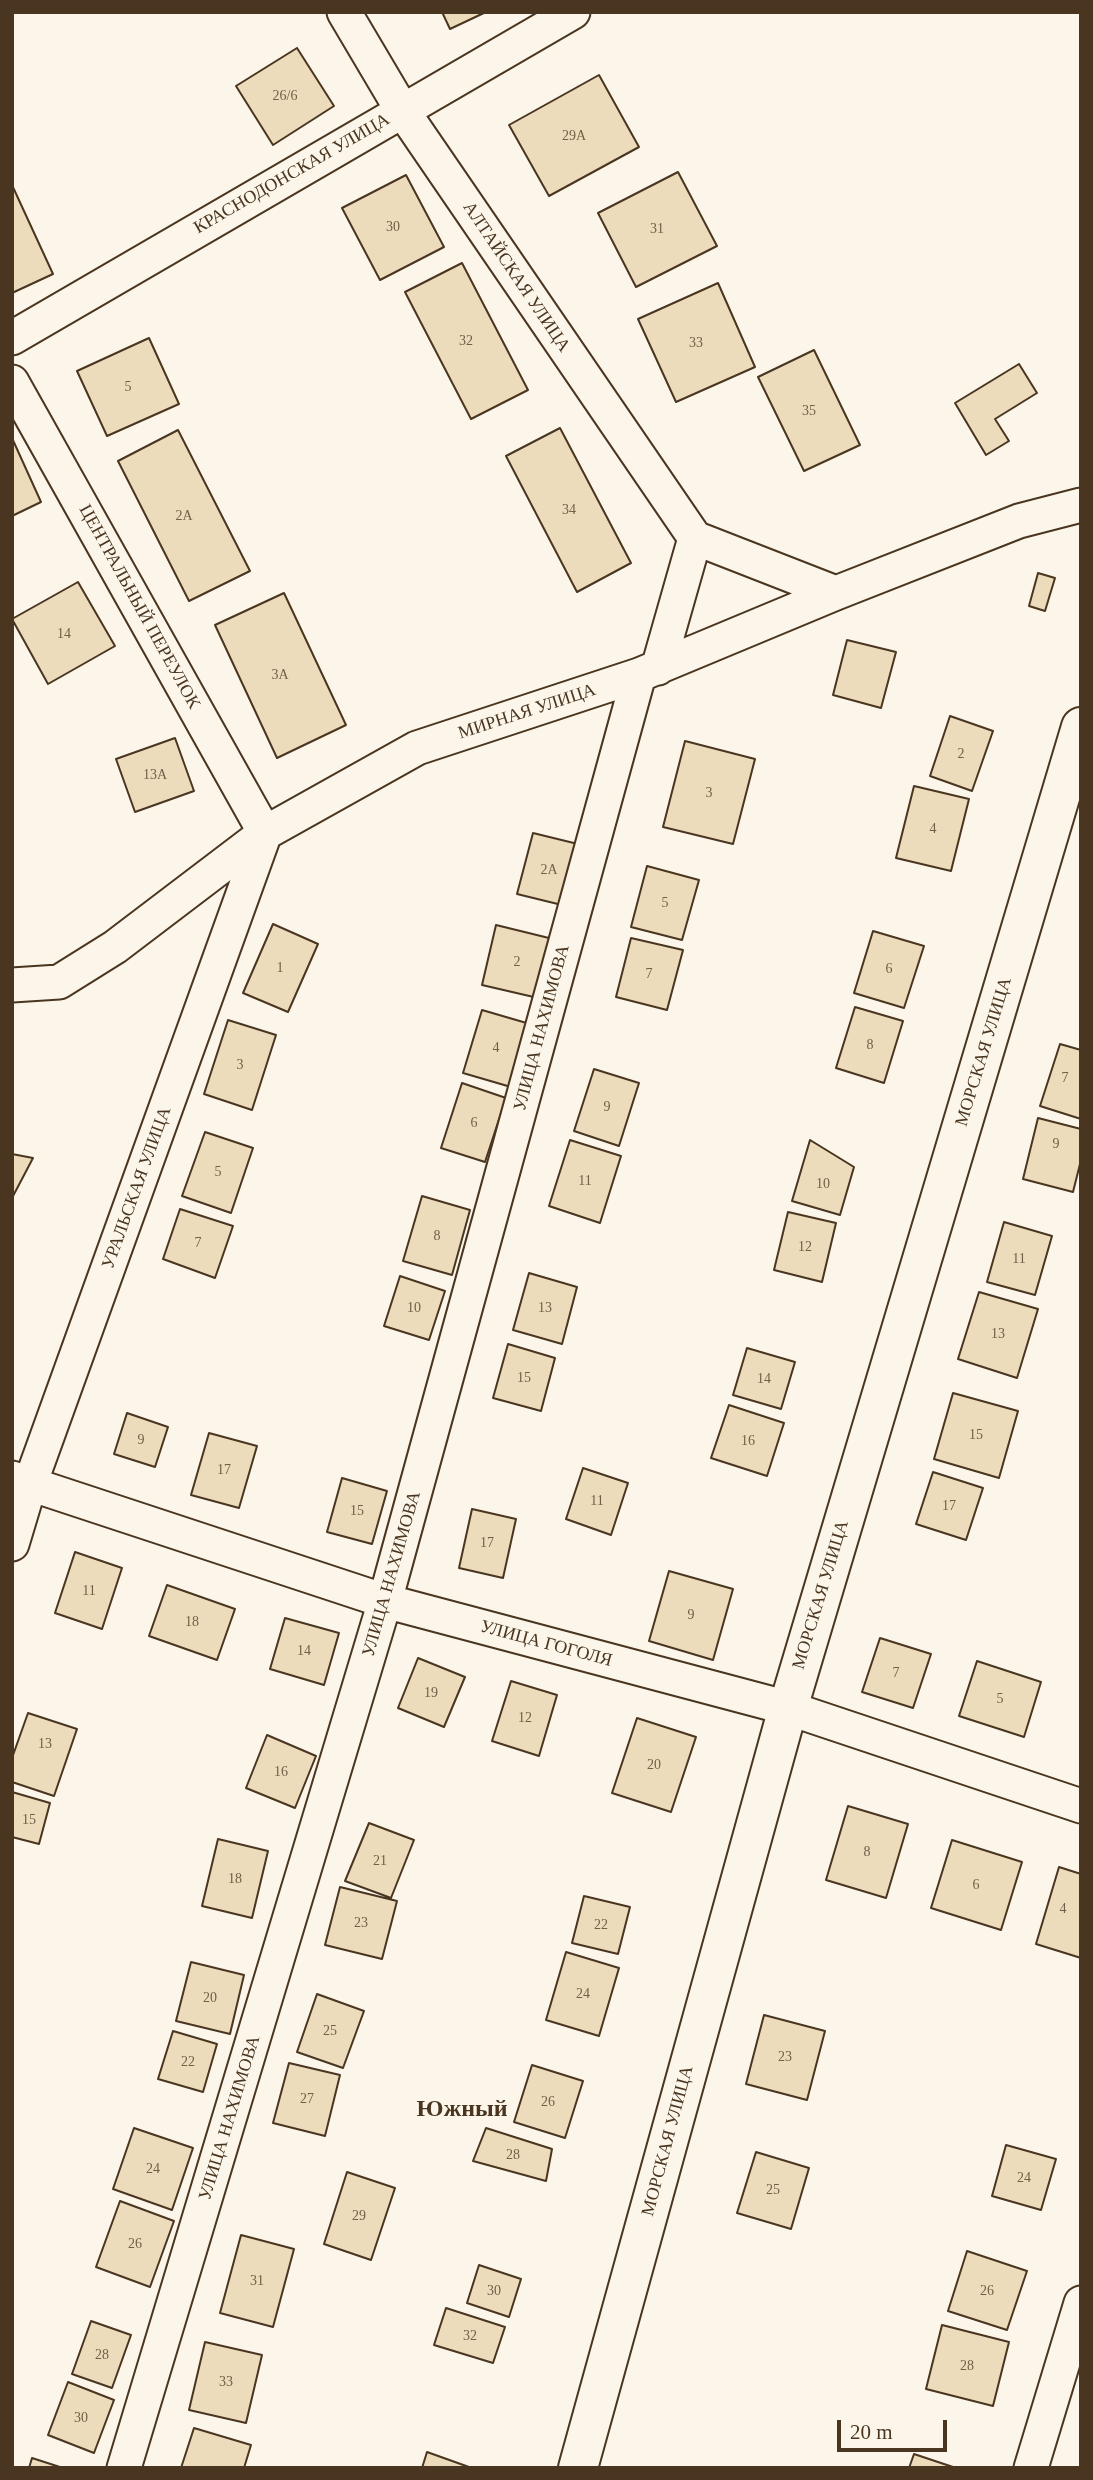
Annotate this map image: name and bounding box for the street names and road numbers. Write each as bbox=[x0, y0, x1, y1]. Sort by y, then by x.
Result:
street label: КРАСНОДОНСКАЯ УЛИЦА bbox=[190, 109, 394, 239]
street label: АЛТАЙСКАЯ УЛИЦА bbox=[458, 198, 574, 356]
street label: ЦЕНТРАЛЬНЫЙ ПЕРЕУЛОК bbox=[74, 501, 204, 713]
street label: МИРНАЯ УЛИЦА bbox=[455, 680, 599, 744]
street label: УЛИЦА НАХИМОВА bbox=[509, 942, 575, 1114]
street label: МОРСКАЯ УЛИЦА bbox=[951, 975, 1017, 1129]
street label: УРАЛЬСКАЯ УЛИЦА bbox=[98, 1104, 176, 1272]
street label: УЛИЦА НАХИМОВА bbox=[358, 1489, 426, 1659]
street label: МОРСКАЯ УЛИЦА bbox=[788, 1518, 854, 1672]
street label: УЛИЦА ГОГОЛЯ bbox=[478, 1616, 614, 1672]
street label: УЛИЦА НАХИМОВА bbox=[195, 2033, 265, 2203]
street label: МОРСКАЯ УЛИЦА bbox=[638, 2064, 698, 2218]

